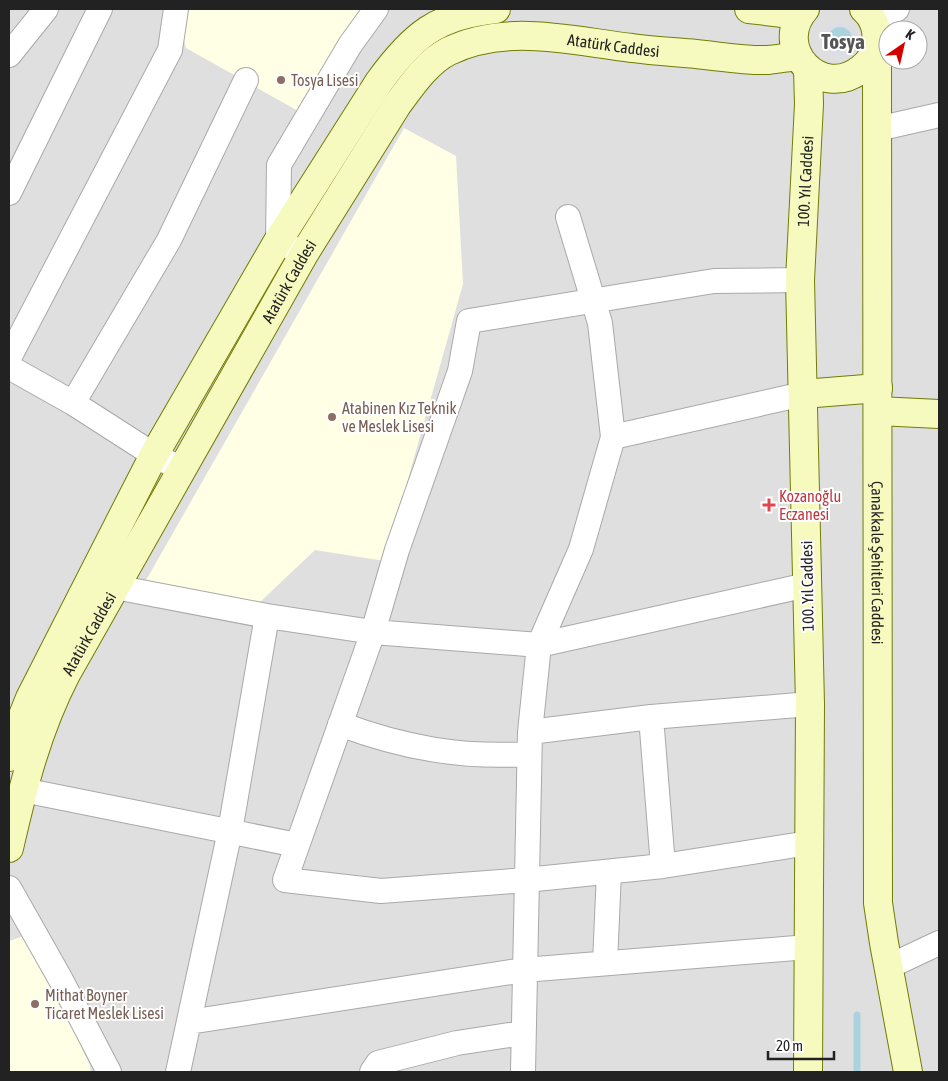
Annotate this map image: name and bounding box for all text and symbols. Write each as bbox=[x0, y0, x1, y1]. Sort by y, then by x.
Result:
north arrow bbox=[878, 20, 928, 70]
text: K bbox=[903, 26, 918, 43]
district label: Tosya bbox=[821, 29, 865, 53]
street label: Atatürk Caddesi bbox=[566, 30, 660, 60]
place label: Tosya Lisesi bbox=[291, 71, 358, 90]
marker: Tosya Lisesi bbox=[275, 74, 287, 86]
street label: 100. Yıl Caddesi bbox=[794, 135, 816, 227]
street label: Atatürk Caddesi bbox=[258, 237, 320, 326]
place label: Atabinen Kız Teknik ve Meslek Lisesi bbox=[342, 399, 456, 435]
marker: Atabinen Kız Teknik ve Meslek Lisesi bbox=[326, 411, 338, 423]
street label: Çanakkale Şehitleri Caddesi bbox=[867, 481, 887, 645]
place label: Kozanoğlu Eczanesi bbox=[779, 487, 841, 523]
marker: Kozanoğlu Eczanesi bbox=[763, 499, 775, 511]
street label: 100. Yıl Caddesi bbox=[797, 540, 817, 632]
street label: Atatürk Caddesi bbox=[58, 589, 120, 678]
place label: Mithat Boyner Ticaret Meslek Lisesi bbox=[45, 986, 164, 1022]
marker: Mithat Boyner Ticaret Meslek Lisesi bbox=[29, 998, 41, 1010]
scale bar bbox=[768, 1028, 834, 1060]
text: 20 m bbox=[776, 1037, 803, 1054]

